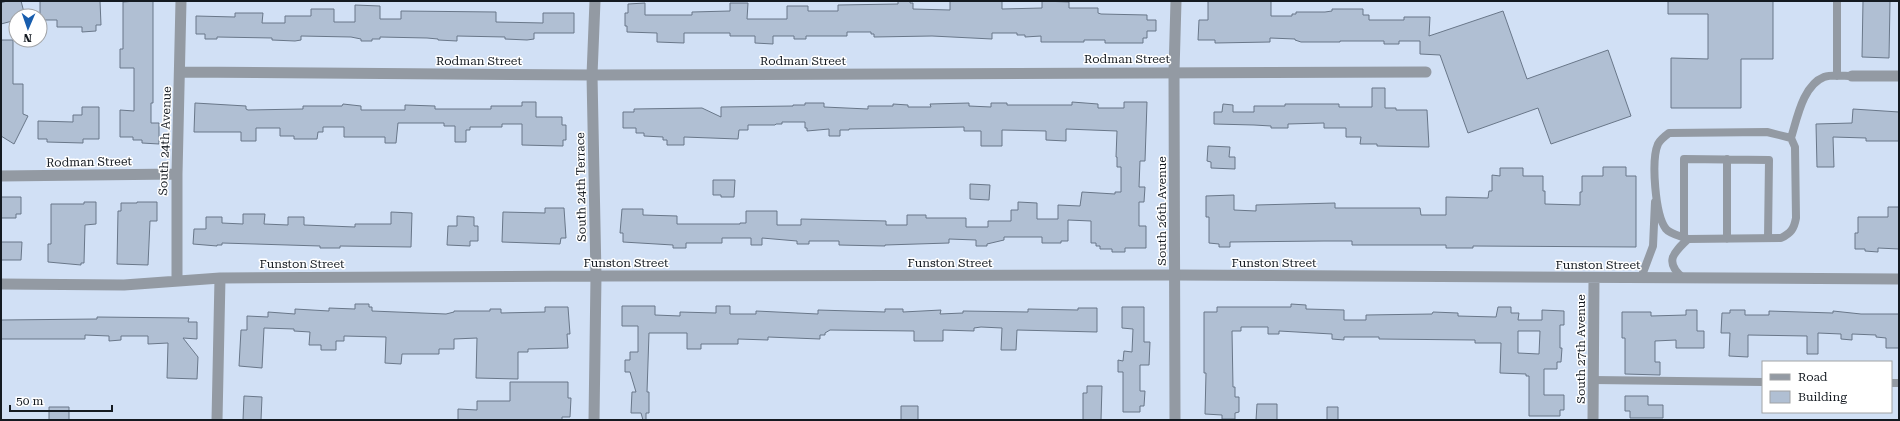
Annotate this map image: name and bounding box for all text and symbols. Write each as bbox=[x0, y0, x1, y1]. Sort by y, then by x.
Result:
north arrow bbox=[8, 8, 48, 48]
text: N bbox=[23, 31, 32, 44]
street label: Rodman Street bbox=[1084, 52, 1170, 66]
street label: Rodman Street bbox=[436, 54, 522, 68]
street label: Rodman Street bbox=[760, 54, 846, 68]
street label: South 24th Avenue bbox=[156, 86, 174, 196]
street label: South 24th Terrace bbox=[573, 132, 589, 242]
street label: Rodman Street bbox=[46, 154, 133, 170]
street label: South 26th Avenue bbox=[1155, 156, 1169, 266]
street label: Funston Street bbox=[583, 256, 669, 270]
street label: Funston Street bbox=[907, 256, 993, 270]
street label: Funston Street bbox=[1231, 256, 1317, 270]
street label: Funston Street bbox=[259, 257, 345, 271]
street label: Funston Street bbox=[1555, 258, 1641, 272]
street label: South 27th Avenue bbox=[1574, 294, 1588, 404]
legend bbox=[1762, 361, 1892, 413]
text: Road bbox=[1798, 370, 1828, 384]
scale bar bbox=[10, 387, 112, 413]
text: Building bbox=[1798, 390, 1847, 404]
text: 50 m bbox=[16, 394, 43, 408]

